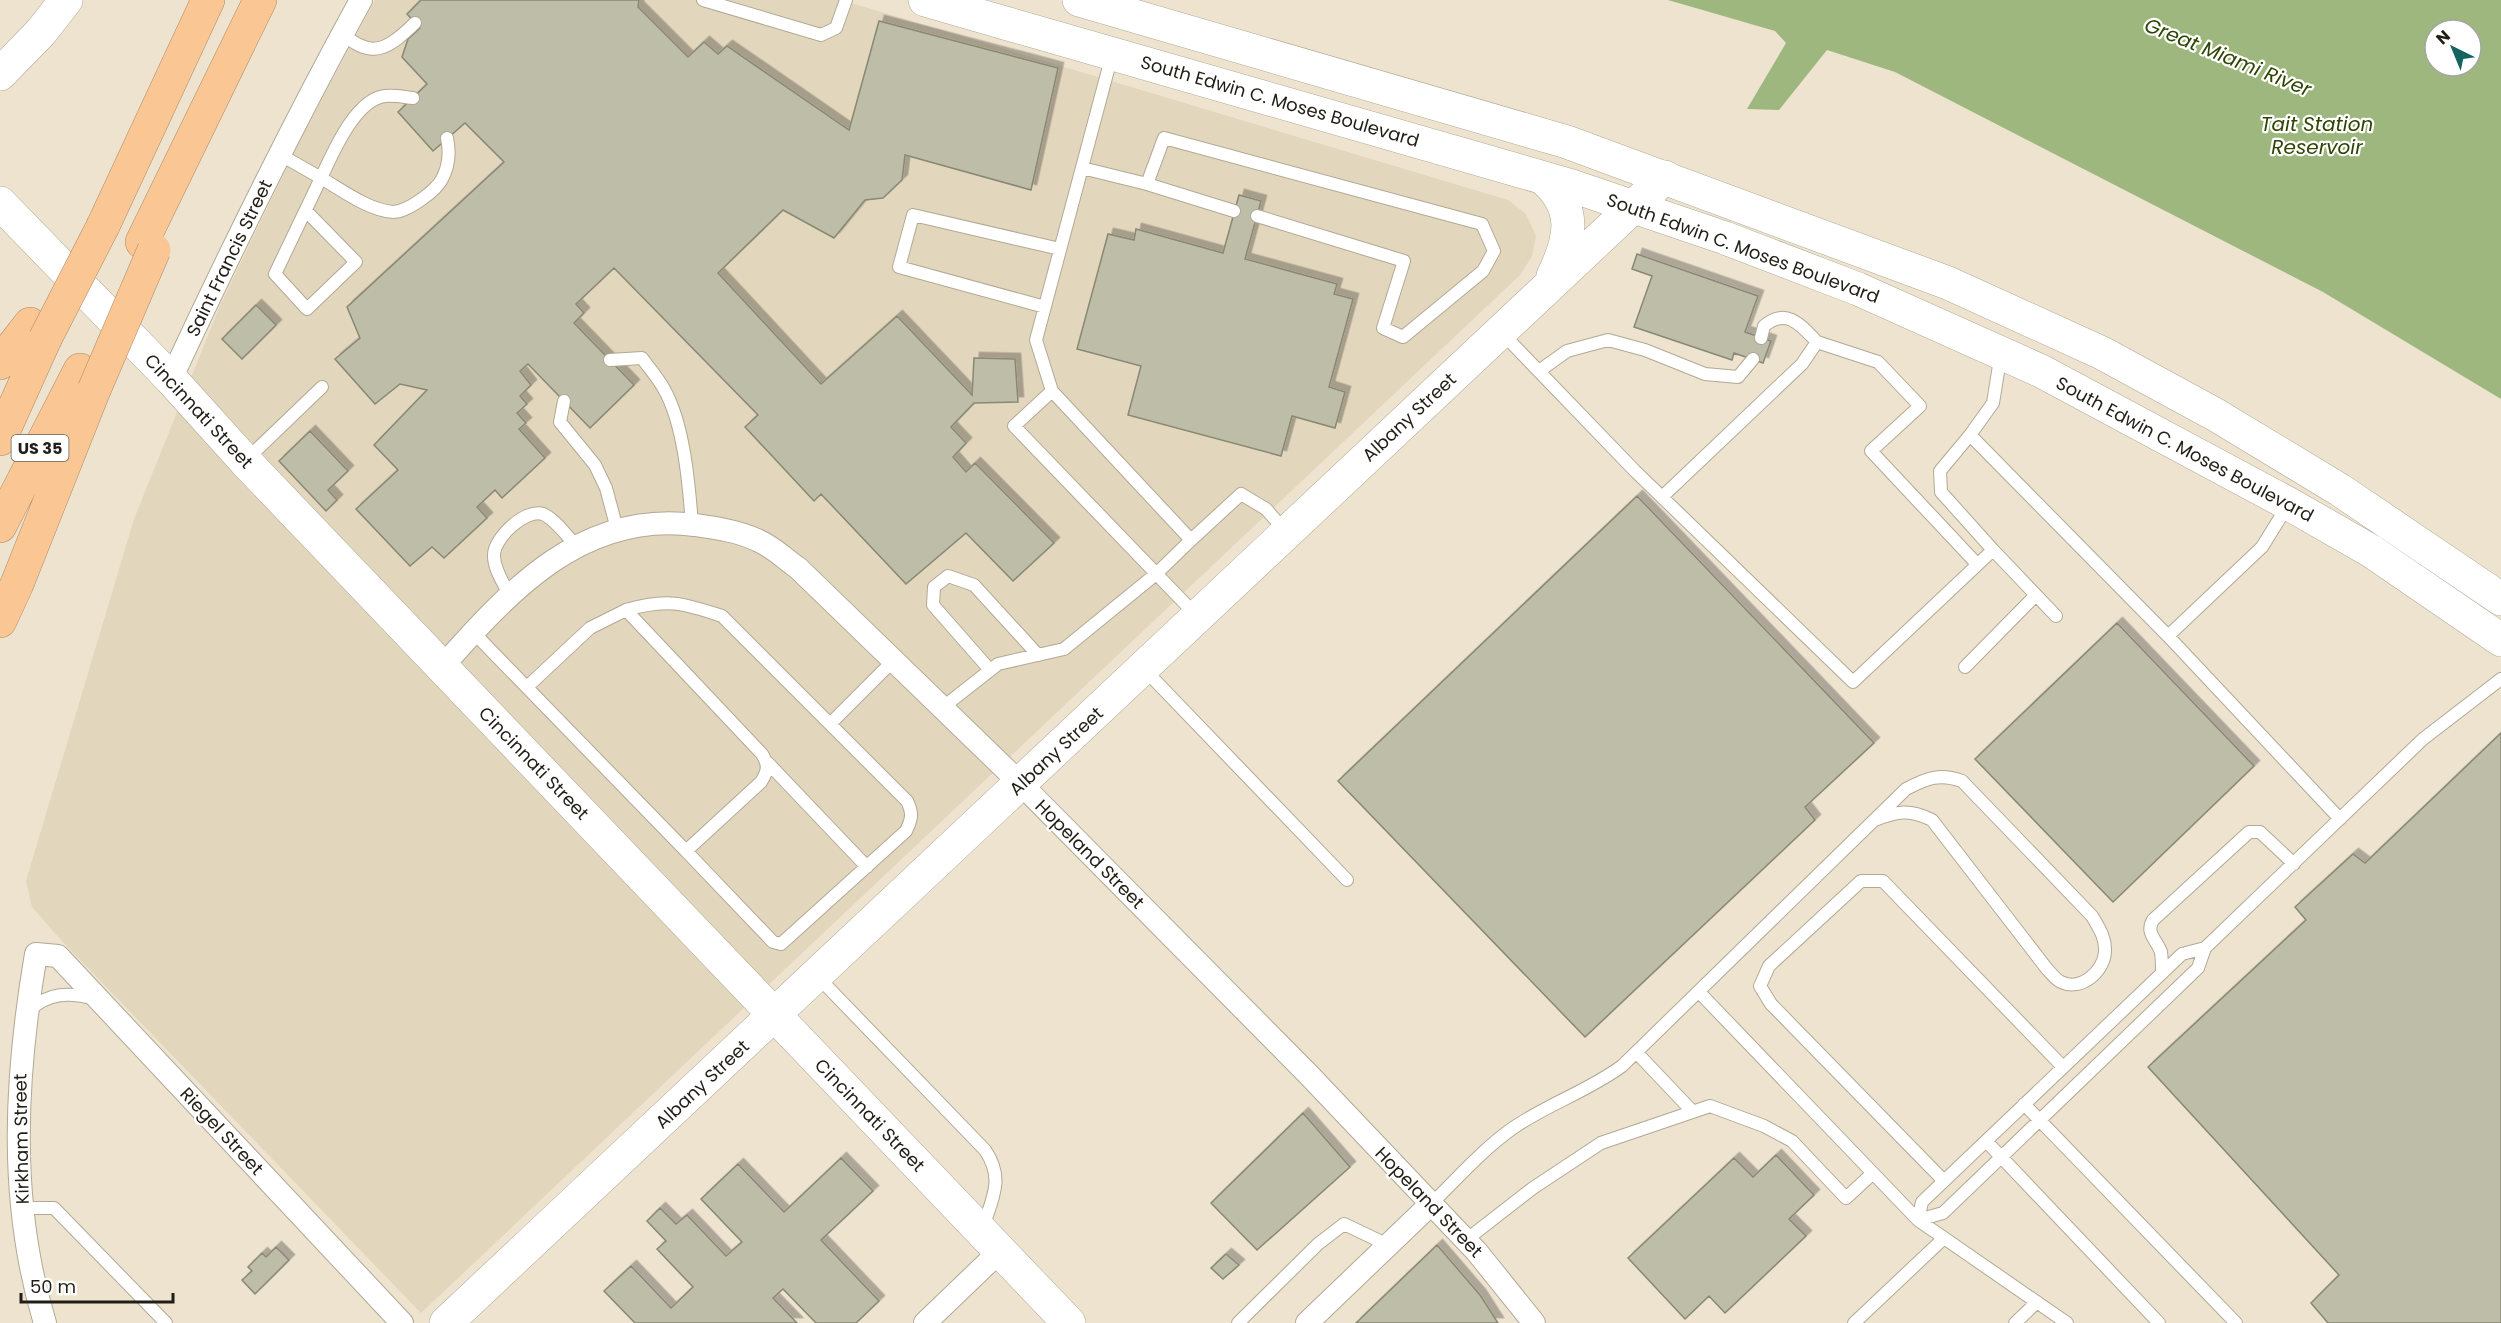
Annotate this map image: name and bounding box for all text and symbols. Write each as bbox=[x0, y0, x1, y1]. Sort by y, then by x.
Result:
water label: Great Miami River bbox=[2140, 11, 2316, 103]
north arrow bbox=[2423, 18, 2483, 78]
text: N bbox=[2431, 25, 2455, 50]
street label: South Edwin C. Moses Boulevard bbox=[1138, 49, 1422, 153]
water label: Tait Station Reservoir bbox=[2261, 110, 2373, 161]
street label: Saint Francis Street bbox=[180, 175, 278, 341]
street label: South Edwin C. Moses Boulevard bbox=[1603, 187, 1883, 309]
street label: Cincinnati Street bbox=[139, 348, 259, 474]
street label: Albany Street bbox=[1357, 367, 1461, 467]
street label: South Edwin C. Moses Boulevard bbox=[2052, 370, 2318, 528]
road number: US 35 bbox=[12, 435, 68, 461]
street label: Cincinnati Street bbox=[473, 701, 595, 825]
street label: Albany Street bbox=[1004, 701, 1108, 801]
street label: Hopeland Street bbox=[1030, 794, 1150, 914]
street label: Albany Street bbox=[650, 1034, 754, 1134]
street label: Cincinnati Street bbox=[809, 1053, 931, 1177]
street label: Kirkham Street bbox=[7, 1073, 35, 1205]
street label: Riegel Street bbox=[175, 1082, 269, 1180]
street label: Hopeland Street bbox=[1370, 1141, 1488, 1263]
scale bar bbox=[21, 1266, 172, 1304]
text: 50 m bbox=[30, 1274, 76, 1299]

